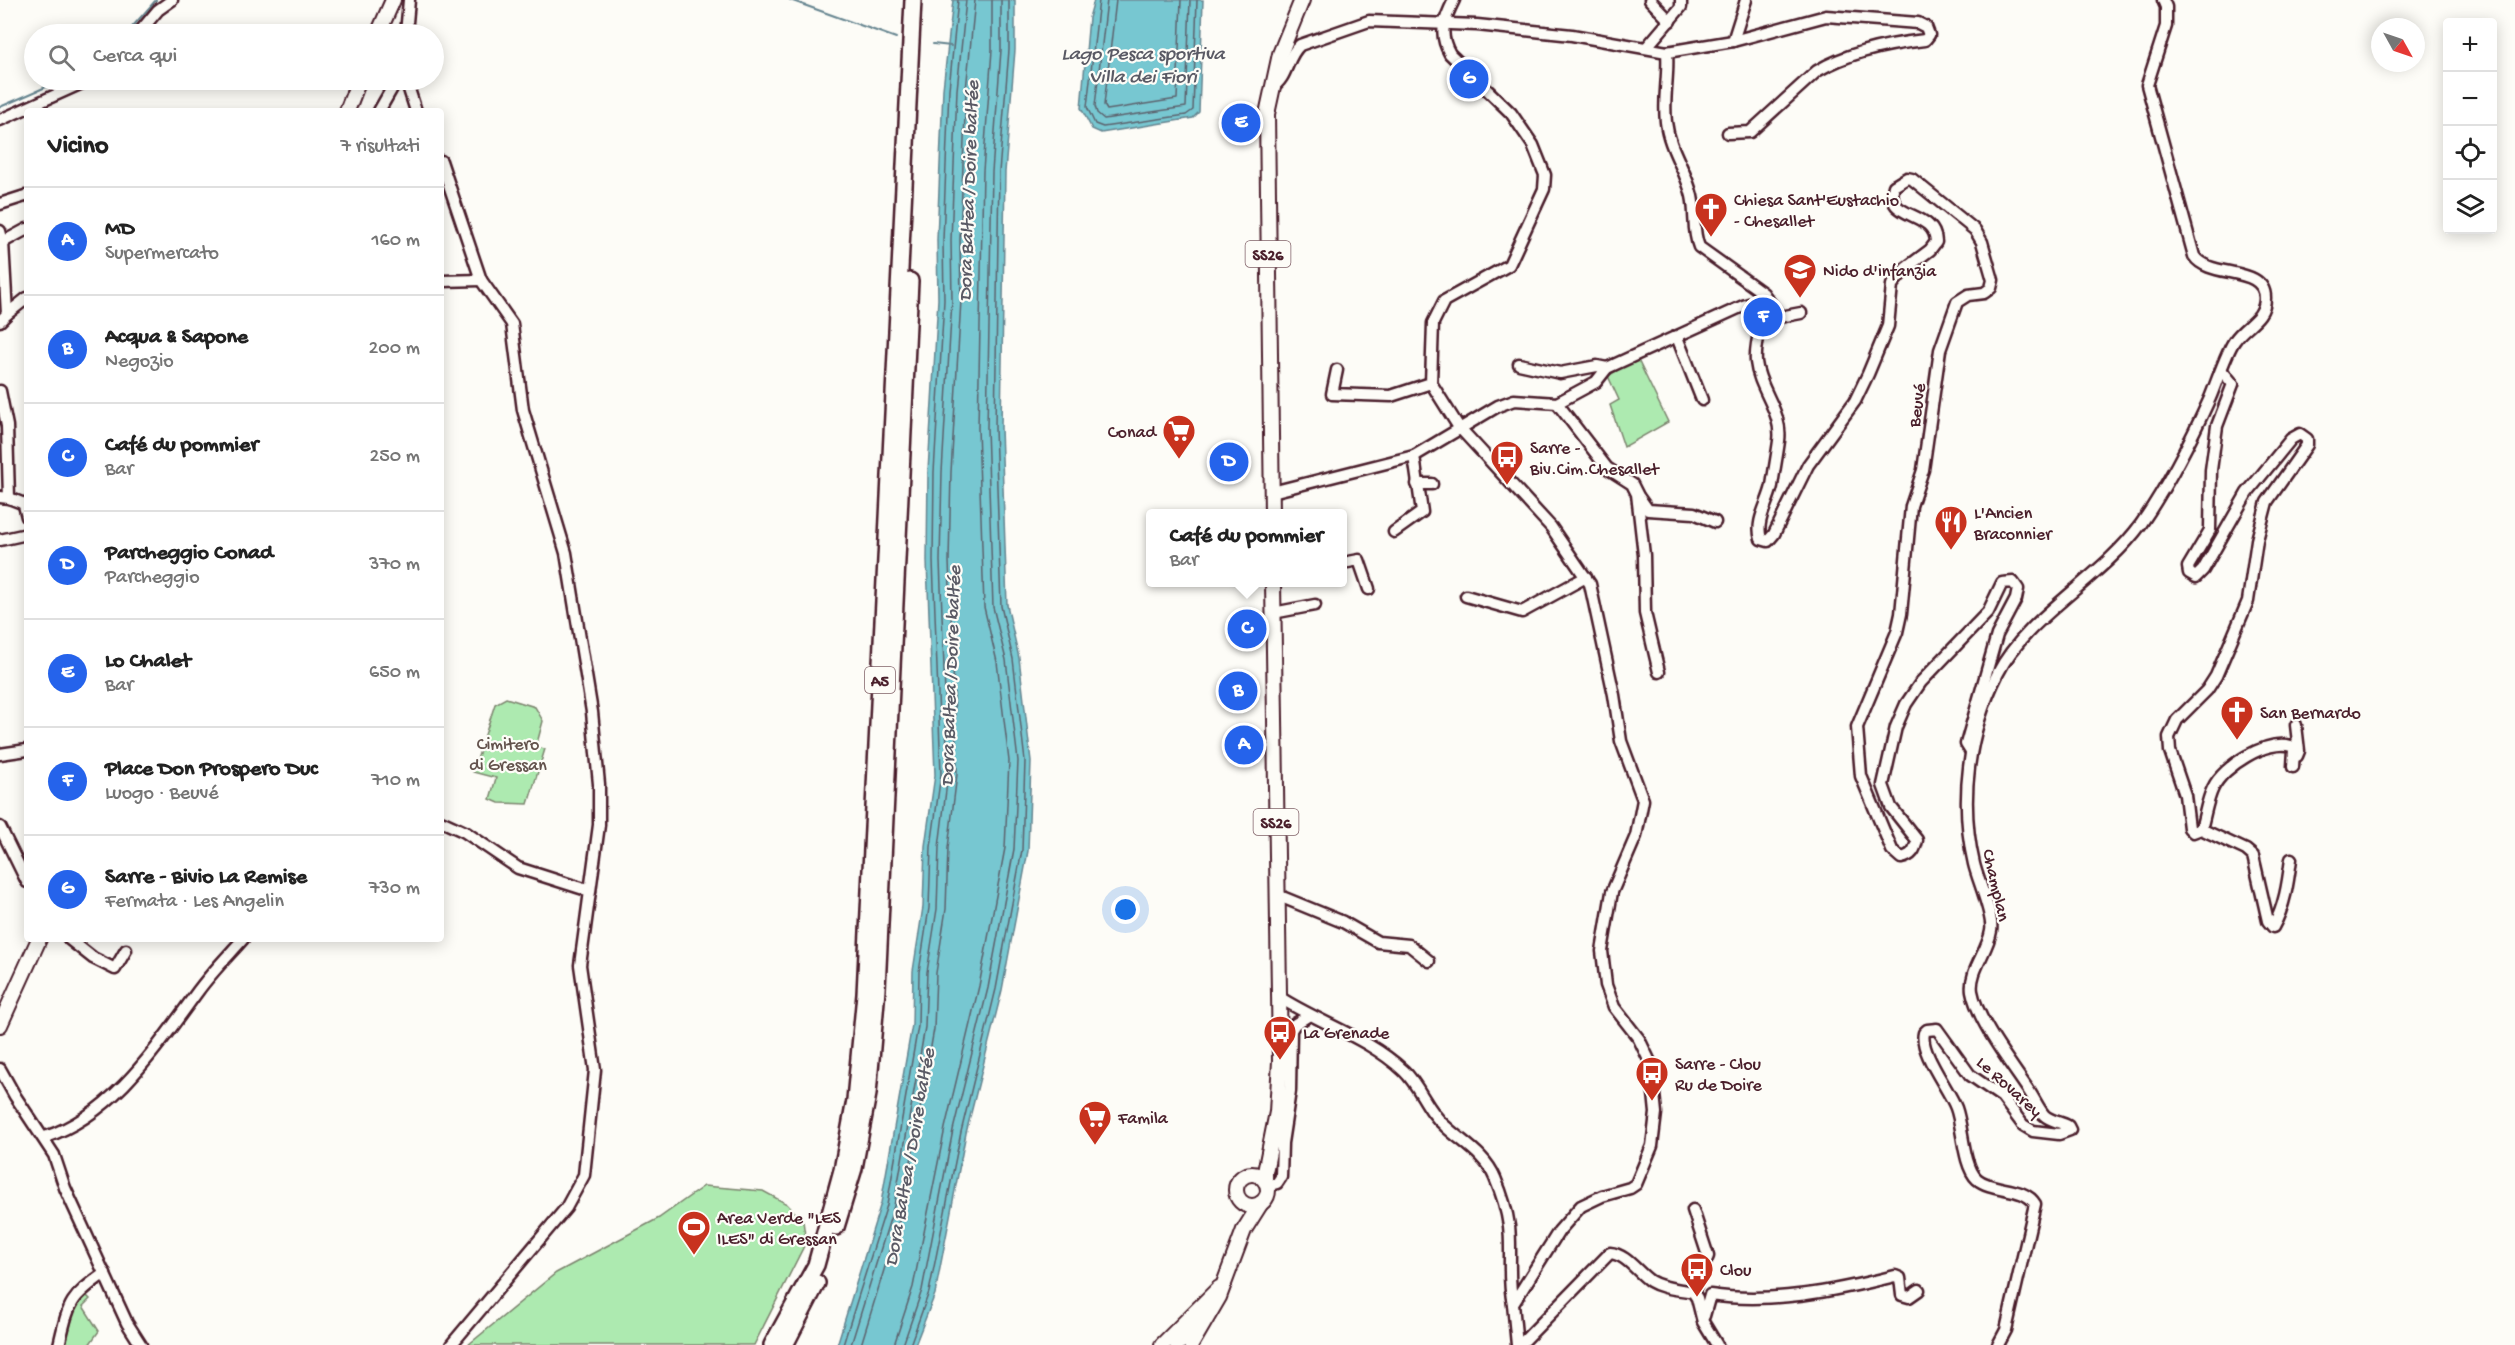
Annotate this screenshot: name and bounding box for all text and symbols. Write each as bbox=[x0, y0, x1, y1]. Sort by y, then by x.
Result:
north arrow bbox=[2371, 18, 2425, 72]
map controls bbox=[2443, 18, 2497, 234]
button: + bbox=[2443, 18, 2497, 72]
search box bbox=[24, 24, 444, 90]
icon: search bbox=[45, 41, 78, 74]
text: Cerca qui bbox=[93, 44, 177, 70]
water label: Lago Pesca sportiva Villa dei Fiori bbox=[1061, 44, 1227, 90]
pin: G bbox=[1450, 56, 1488, 101]
button: − bbox=[2443, 72, 2497, 126]
water label: Dora Baltea / Doire baltée bbox=[955, 80, 986, 302]
pin: E bbox=[1222, 100, 1260, 146]
button: locate bbox=[2443, 126, 2497, 180]
text: Vicino bbox=[48, 132, 108, 163]
text: 7 risultati bbox=[341, 136, 420, 159]
button: layers bbox=[2443, 180, 2497, 234]
church icon: Chiesa Sant'Eustachio - Chesallet bbox=[1693, 191, 1729, 238]
place label: Chiesa Sant'Eustachio - Chesallet bbox=[1734, 191, 1899, 233]
text: MD bbox=[105, 217, 135, 243]
text: A bbox=[62, 230, 73, 253]
text: 160 m bbox=[371, 230, 420, 253]
road number: SS26 bbox=[1246, 241, 1290, 267]
text: Supermercato bbox=[105, 243, 219, 266]
school or university icon: Nido d'infanzia bbox=[1782, 252, 1818, 299]
place label: Nido d'infanzia bbox=[1823, 262, 1937, 283]
pin: F bbox=[1744, 294, 1782, 340]
text: Acqua & Sapone bbox=[105, 325, 248, 351]
text: B bbox=[62, 338, 73, 361]
text: 200 m bbox=[369, 338, 420, 361]
text: Negozio bbox=[105, 351, 174, 374]
street label: Beuvé bbox=[1905, 381, 1932, 430]
supermarket icon: Conad bbox=[1161, 413, 1197, 460]
place label: Conad bbox=[1108, 423, 1157, 444]
text: Café du pommier bbox=[105, 433, 258, 459]
bus stop icon: Sarre - Biv.Cim.Chesallet bbox=[1489, 439, 1525, 486]
place label: Sarre - Biv.Cim.Chesallet bbox=[1529, 439, 1660, 481]
pin: D bbox=[1210, 440, 1248, 484]
text: C bbox=[62, 446, 73, 469]
text: 250 m bbox=[369, 446, 420, 469]
text: Bar bbox=[105, 459, 133, 482]
restaurant icon: L'Ancien Braconnier bbox=[1933, 504, 1969, 551]
place label: L'Ancien Braconnier bbox=[1973, 504, 2053, 546]
popup bbox=[1146, 509, 1347, 587]
text: Café du pommier bbox=[1170, 524, 1323, 550]
text: Parcheggio Conad bbox=[105, 541, 273, 567]
text: Bar bbox=[1170, 550, 1198, 573]
text: D bbox=[61, 554, 74, 577]
text: 370 m bbox=[369, 554, 420, 577]
water label: Dora Baltea / Doire baltée bbox=[937, 565, 968, 787]
text: Parcheggio bbox=[105, 567, 200, 590]
pin: C bbox=[1228, 606, 1266, 652]
text: Lo Chalet bbox=[105, 649, 191, 675]
text: E bbox=[61, 662, 74, 685]
text: 650 m bbox=[369, 662, 420, 685]
road number: A5 bbox=[865, 667, 895, 693]
pin: B bbox=[1218, 668, 1258, 714]
text: Bar bbox=[105, 675, 133, 698]
church icon: San Bernardo bbox=[2219, 694, 2255, 741]
place label: San Bernardo bbox=[2260, 704, 2361, 725]
pin: A bbox=[1224, 722, 1264, 768]
park label: Cimitero di Gressan bbox=[469, 735, 547, 777]
text: Place Don Prospero Duc bbox=[105, 757, 318, 783]
text: F bbox=[62, 770, 73, 793]
text: 710 m bbox=[371, 770, 420, 793]
text: Luogo · Beuvé bbox=[105, 783, 219, 806]
road number: SS26 bbox=[1254, 809, 1298, 835]
street label: Champlan bbox=[1976, 847, 2013, 924]
text: Sarre - Bivio La Remise bbox=[105, 865, 307, 891]
text: G bbox=[61, 878, 74, 901]
text: 730 m bbox=[369, 878, 420, 901]
text: Fermata · Les Angelin bbox=[105, 891, 284, 914]
your location bbox=[1111, 895, 1140, 924]
bus stop icon: La Grenade bbox=[1262, 1014, 1298, 1061]
place label: La Grenade bbox=[1303, 1024, 1390, 1045]
water label: Dora Baltea / Doire baltée bbox=[881, 1046, 942, 1268]
street label: Le Rovarey bbox=[1971, 1053, 2046, 1123]
bus stop icon: Sarre - Clou Ru de Doire bbox=[1634, 1055, 1670, 1102]
place label: Sarre - Clou Ru de Doire bbox=[1675, 1055, 1763, 1097]
supermarket icon: Famila bbox=[1077, 1099, 1113, 1146]
place label: Famila bbox=[1117, 1109, 1169, 1130]
sports icon: Area Verde "LES ILES" di Gressan bbox=[676, 1209, 712, 1256]
place label: Area Verde "LES ILES" di Gressan bbox=[717, 1209, 842, 1251]
bus stop icon: Clou bbox=[1679, 1251, 1715, 1298]
place label: Clou bbox=[1720, 1261, 1752, 1282]

